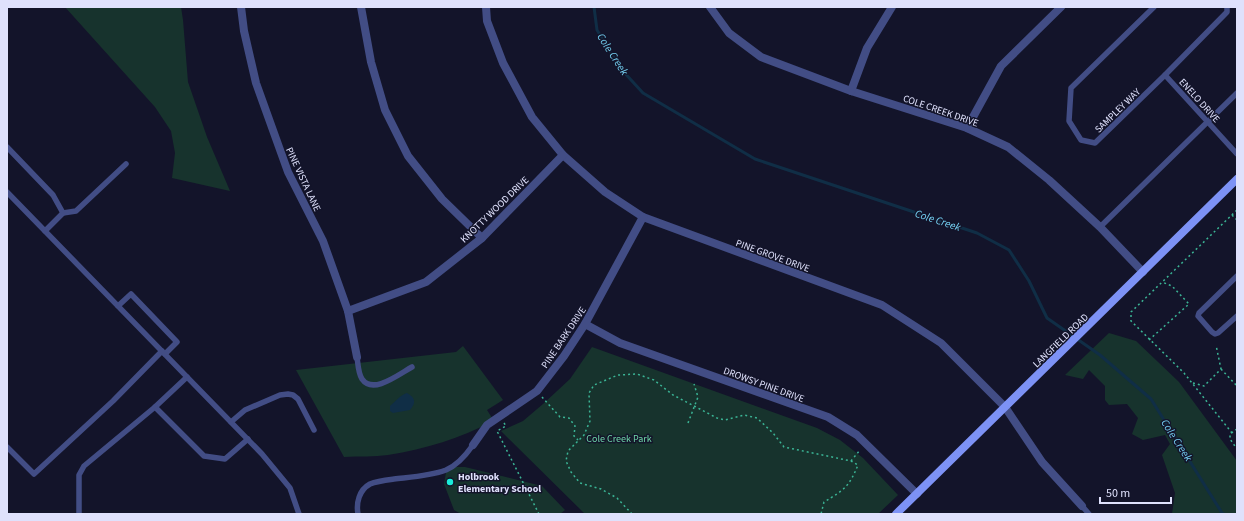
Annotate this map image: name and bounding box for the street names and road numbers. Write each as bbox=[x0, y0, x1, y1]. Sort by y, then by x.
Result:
street label: ENELO DRIVE bbox=[1176, 75, 1223, 126]
street label: SAMPLEY WAY bbox=[1092, 85, 1144, 136]
street label: COLE CREEK DRIVE bbox=[901, 91, 980, 130]
street label: PINE VISTA LANE bbox=[282, 145, 324, 214]
street label: KNOTTY WOOD DRIVE bbox=[457, 173, 532, 246]
street label: PINE GROVE DRIVE bbox=[734, 236, 812, 276]
street label: PINE BARK DRIVE bbox=[538, 304, 590, 371]
street label: LANGFIELD ROAD bbox=[1030, 310, 1092, 371]
street label: DROWSY PINE DRIVE bbox=[721, 364, 806, 406]

